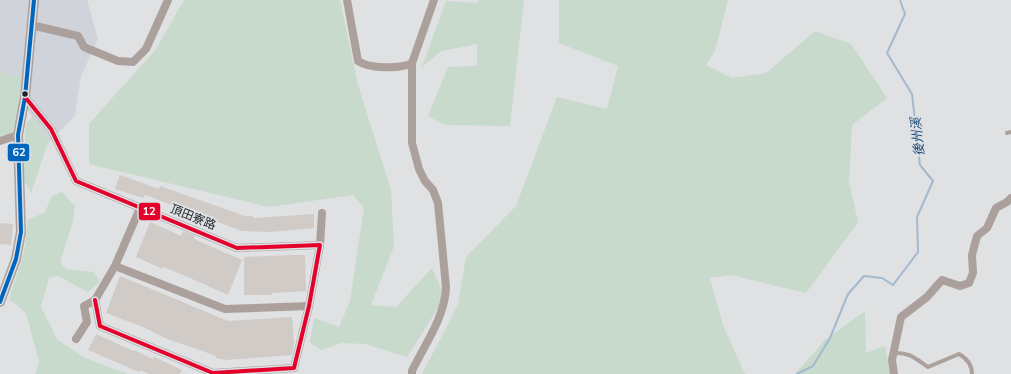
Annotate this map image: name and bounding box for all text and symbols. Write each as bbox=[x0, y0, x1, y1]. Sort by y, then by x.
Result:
unlabelled marker bbox=[20, 89, 30, 99]
water label: 後州溪 bbox=[907, 115, 927, 157]
line badge: 62 bbox=[7, 143, 30, 162]
text: 62 bbox=[12, 145, 26, 159]
street label: 頂田寮路 bbox=[168, 201, 218, 232]
line badge: 12 bbox=[138, 202, 161, 221]
text: 12 bbox=[142, 204, 156, 218]

